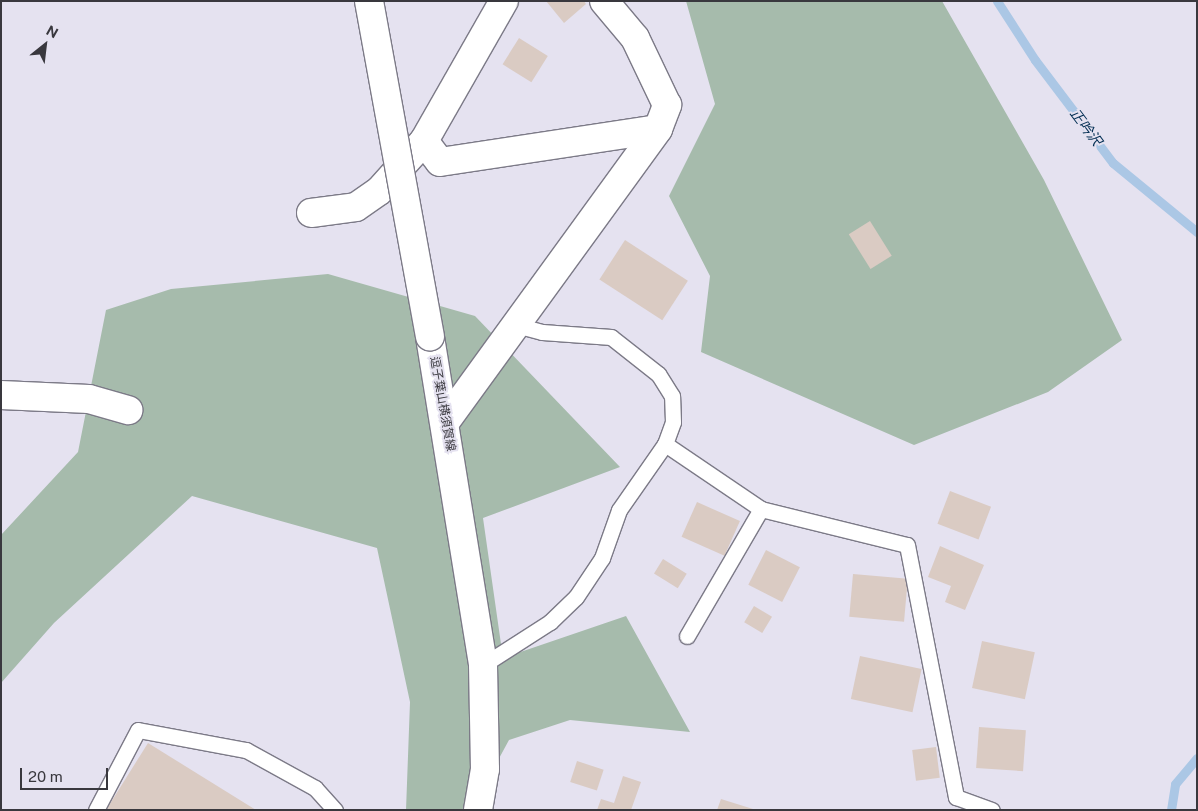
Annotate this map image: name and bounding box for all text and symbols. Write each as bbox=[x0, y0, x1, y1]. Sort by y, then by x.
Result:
north arrow bbox=[20, 20, 70, 70]
text: N bbox=[44, 22, 61, 42]
water label: 正吟沢 bbox=[1067, 105, 1105, 149]
street label: 逗子葉山横須賀線 bbox=[427, 355, 457, 453]
scale bar bbox=[22, 758, 110, 790]
text: 20 m bbox=[28, 768, 63, 785]

